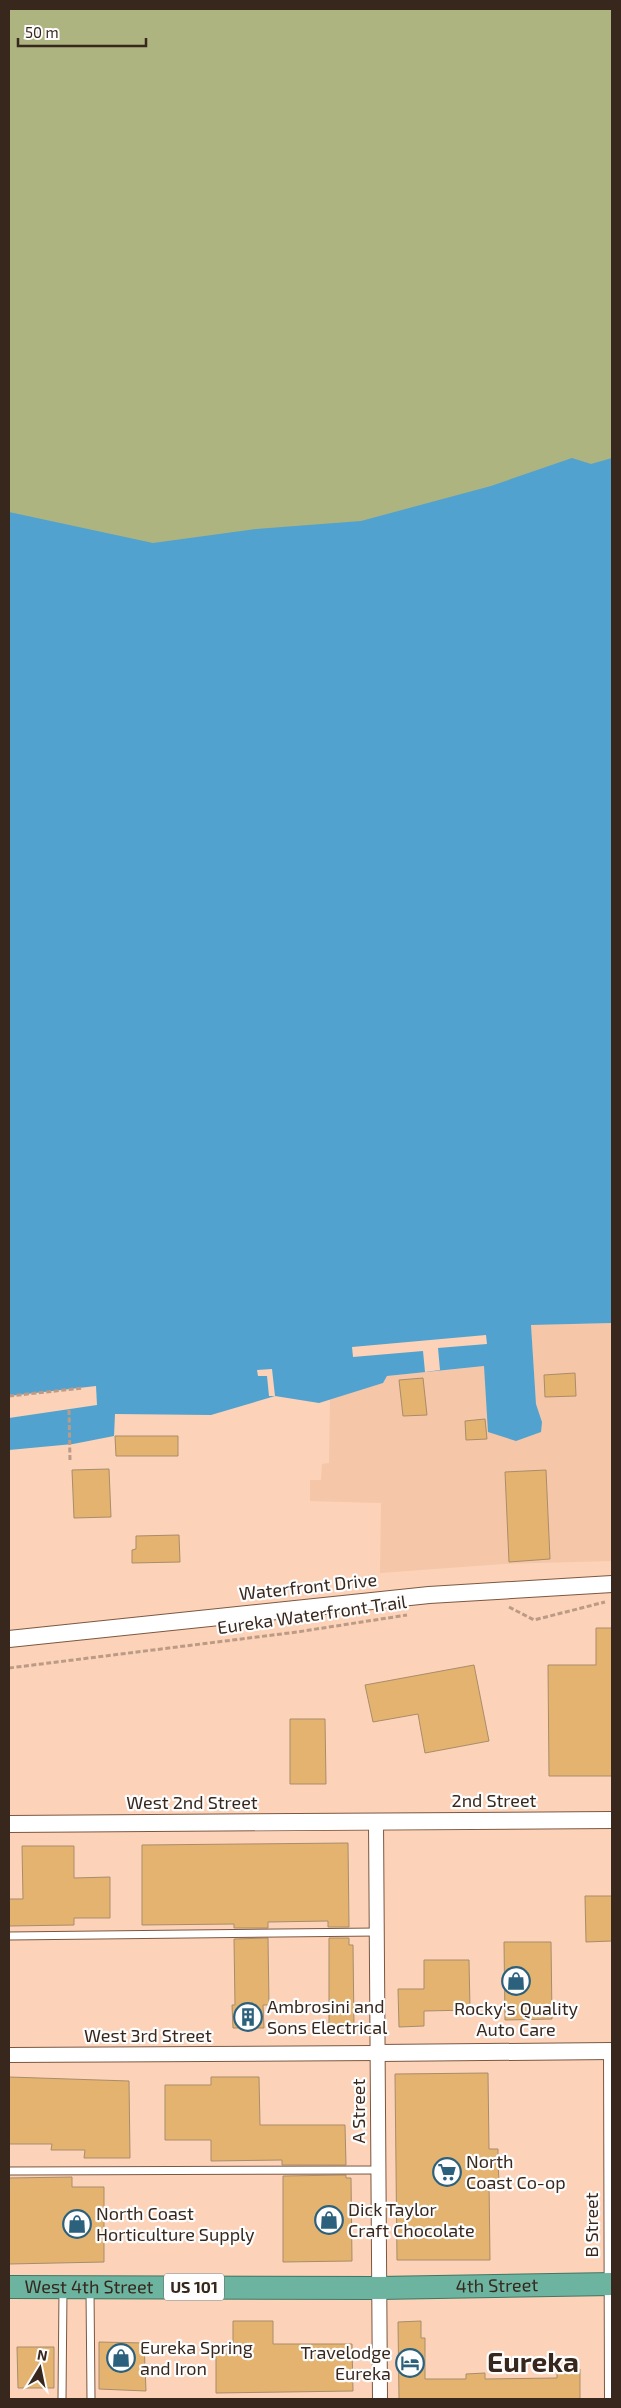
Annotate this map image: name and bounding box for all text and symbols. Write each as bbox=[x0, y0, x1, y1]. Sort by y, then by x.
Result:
scale bar bbox=[18, 15, 145, 47]
text: 50 m bbox=[25, 23, 59, 41]
street label: Waterfront Drive bbox=[238, 1568, 378, 1604]
street label: Eureka Waterfront Trail bbox=[216, 1590, 409, 1638]
street label: 2nd Street bbox=[452, 1789, 537, 1811]
street label: West 2nd Street bbox=[126, 1791, 258, 1813]
shop icon: Rocky's Quality Auto Care bbox=[501, 1966, 531, 1996]
place label: Ambrosini and Sons Electrical bbox=[267, 1995, 388, 2038]
place label: Rocky's Quality Auto Care bbox=[454, 1997, 578, 2040]
building icon: Ambrosini and Sons Electrical bbox=[233, 2002, 263, 2032]
street label: West 3rd Street bbox=[84, 2024, 212, 2046]
street label: A Street bbox=[347, 2078, 369, 2143]
place label: North Coast Co-op bbox=[466, 2150, 566, 2193]
supermarket icon: North Coast Co-op bbox=[432, 2157, 462, 2187]
street label: B Street bbox=[580, 2192, 602, 2258]
place label: Dick Taylor Craft Chocolate bbox=[348, 2198, 475, 2241]
place label: North Coast Horticulture Supply bbox=[96, 2202, 255, 2245]
shop icon: Dick Taylor Craft Chocolate bbox=[314, 2205, 344, 2235]
shop icon: North Coast Horticulture Supply bbox=[62, 2209, 92, 2239]
street label: 4th Street bbox=[456, 2273, 539, 2297]
road number: US 101 bbox=[164, 2274, 224, 2300]
street label: West 4th Street bbox=[25, 2275, 154, 2297]
place label: Eureka Spring and Iron bbox=[140, 2336, 253, 2379]
place label: Travelodge Eureka bbox=[300, 2341, 391, 2384]
north arrow bbox=[15, 2343, 65, 2393]
shop icon: Eureka Spring and Iron bbox=[106, 2343, 136, 2373]
district label: Eureka bbox=[487, 2344, 579, 2378]
text: N bbox=[36, 2345, 49, 2364]
hotel icon: Travelodge Eureka bbox=[395, 2348, 425, 2378]

